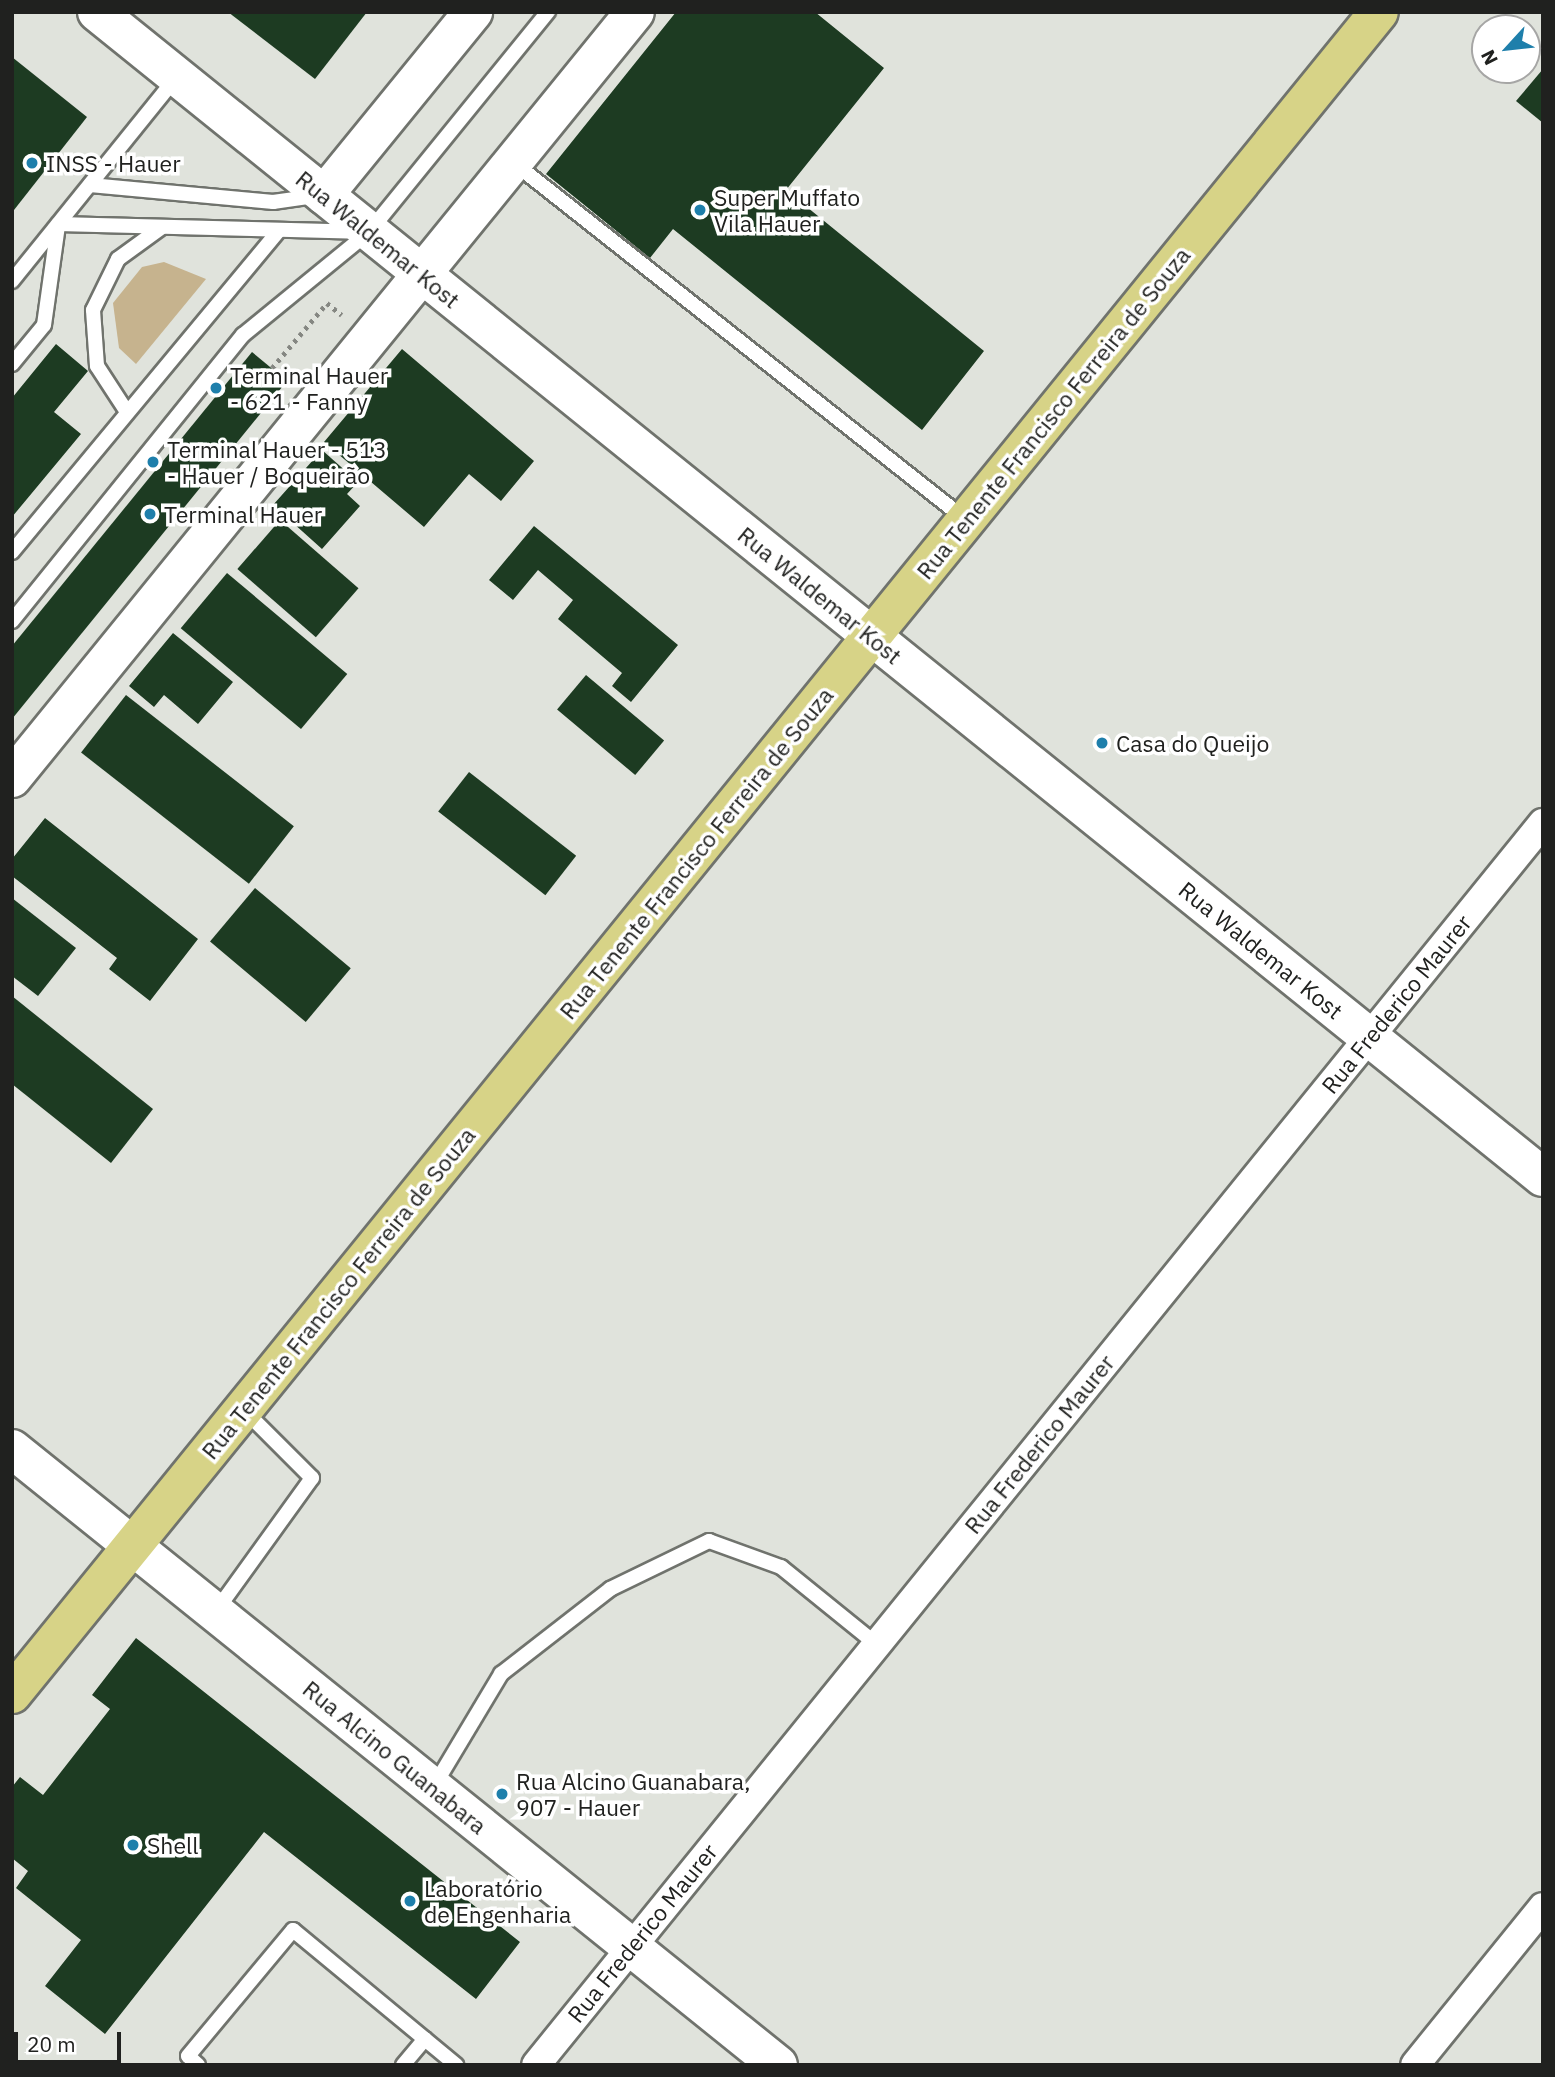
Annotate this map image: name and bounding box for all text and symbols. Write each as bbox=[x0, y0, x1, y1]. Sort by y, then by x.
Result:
north arrow bbox=[1471, 14, 1541, 84]
text: N bbox=[1475, 46, 1503, 69]
place label: INSS - Hauer bbox=[46, 149, 181, 177]
marker: INSS - Hauer bbox=[24, 155, 40, 171]
street label: Rua Waldemar Kost bbox=[291, 165, 465, 313]
place label: Super Muffato Vila Hauer bbox=[714, 183, 860, 237]
marker: Super Muffato Vila Hauer bbox=[692, 202, 708, 218]
street label: Rua Tenente Francisco Ferreira de Souza bbox=[911, 242, 1195, 584]
place label: Terminal Hauer - 621 - Fanny bbox=[230, 361, 388, 415]
marker: Terminal Hauer - 621 - Fanny bbox=[208, 380, 224, 396]
place label: Terminal Hauer - 513 - Hauer / Boqueirão bbox=[167, 435, 387, 489]
marker: Terminal Hauer - 513 - Hauer / Boqueirão bbox=[145, 454, 161, 470]
place label: Terminal Hauer bbox=[164, 500, 322, 528]
marker: Terminal Hauer bbox=[142, 506, 158, 522]
street label: Rua Waldemar Kost bbox=[733, 521, 907, 669]
street label: Rua Tenente Francisco Ferreira de Souza bbox=[554, 682, 838, 1024]
place label: Casa do Queijo bbox=[1116, 729, 1269, 757]
marker: Casa do Queijo bbox=[1094, 735, 1110, 751]
street label: Rua Waldemar Kost bbox=[1174, 876, 1348, 1024]
street label: Rua Frederico Maurer bbox=[1315, 909, 1477, 1099]
street label: Rua Tenente Francisco Ferreira de Souza bbox=[196, 1122, 480, 1464]
street label: Rua Frederico Maurer bbox=[958, 1349, 1120, 1539]
street label: Rua Alcino Guanabara bbox=[298, 1674, 492, 1840]
place label: Rua Alcino Guanabara, 907 - Hauer bbox=[516, 1767, 751, 1821]
marker: Rua Alcino Guanabara, 907 - Hauer bbox=[494, 1786, 510, 1802]
place label: Shell bbox=[147, 1831, 198, 1859]
marker: Shell bbox=[125, 1837, 141, 1853]
street label: Rua Frederico Maurer bbox=[561, 1838, 723, 2028]
place label: Laboratório de Engenharia bbox=[424, 1874, 571, 1928]
marker: Laboratório de Engenharia bbox=[402, 1893, 418, 1909]
scale bar bbox=[18, 2018, 124, 2062]
text: 20 m bbox=[27, 2030, 76, 2058]

